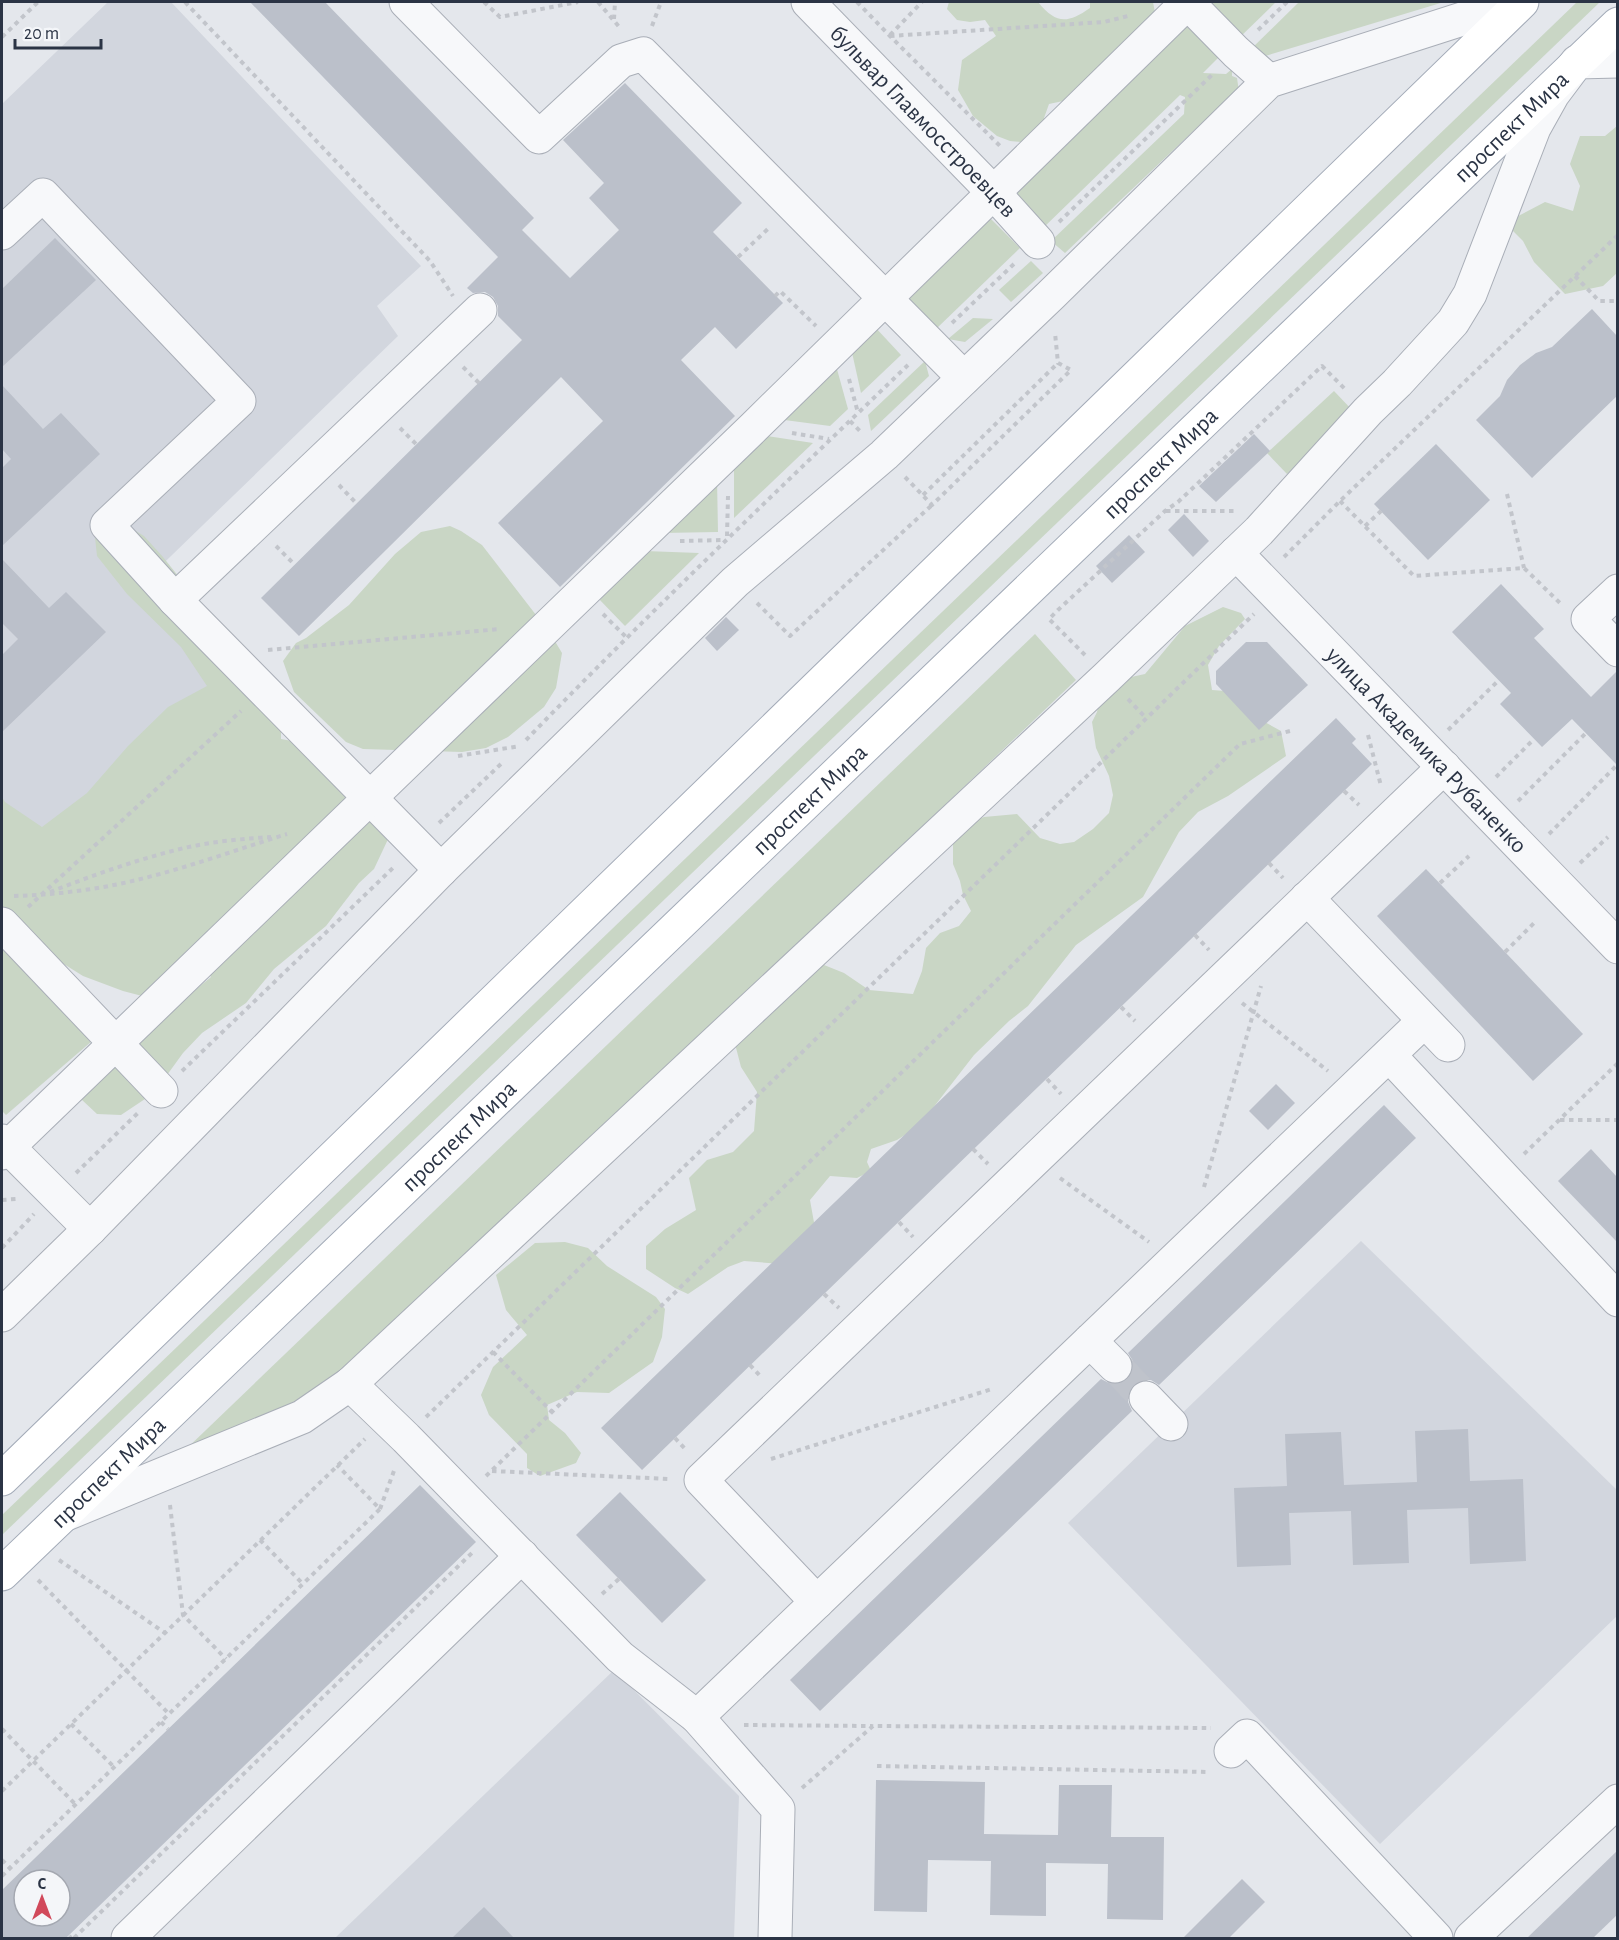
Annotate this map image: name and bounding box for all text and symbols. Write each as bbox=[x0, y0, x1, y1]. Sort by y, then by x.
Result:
scale bar bbox=[15, 12, 100, 50]
street label: бульвар Главмосстроевцев bbox=[825, 21, 1021, 222]
text: 20 m bbox=[24, 25, 59, 43]
street label: проспект Мира bbox=[1450, 67, 1574, 187]
street label: проспект Мира bbox=[1099, 404, 1223, 524]
street label: улица Академика Рубаненко bbox=[1320, 642, 1531, 858]
street label: проспект Мира bbox=[748, 740, 872, 860]
street label: проспект Мира bbox=[398, 1077, 521, 1197]
street label: проспект Мира bbox=[47, 1413, 171, 1533]
north arrow bbox=[12, 1868, 72, 1928]
text: С bbox=[38, 1876, 47, 1892]

